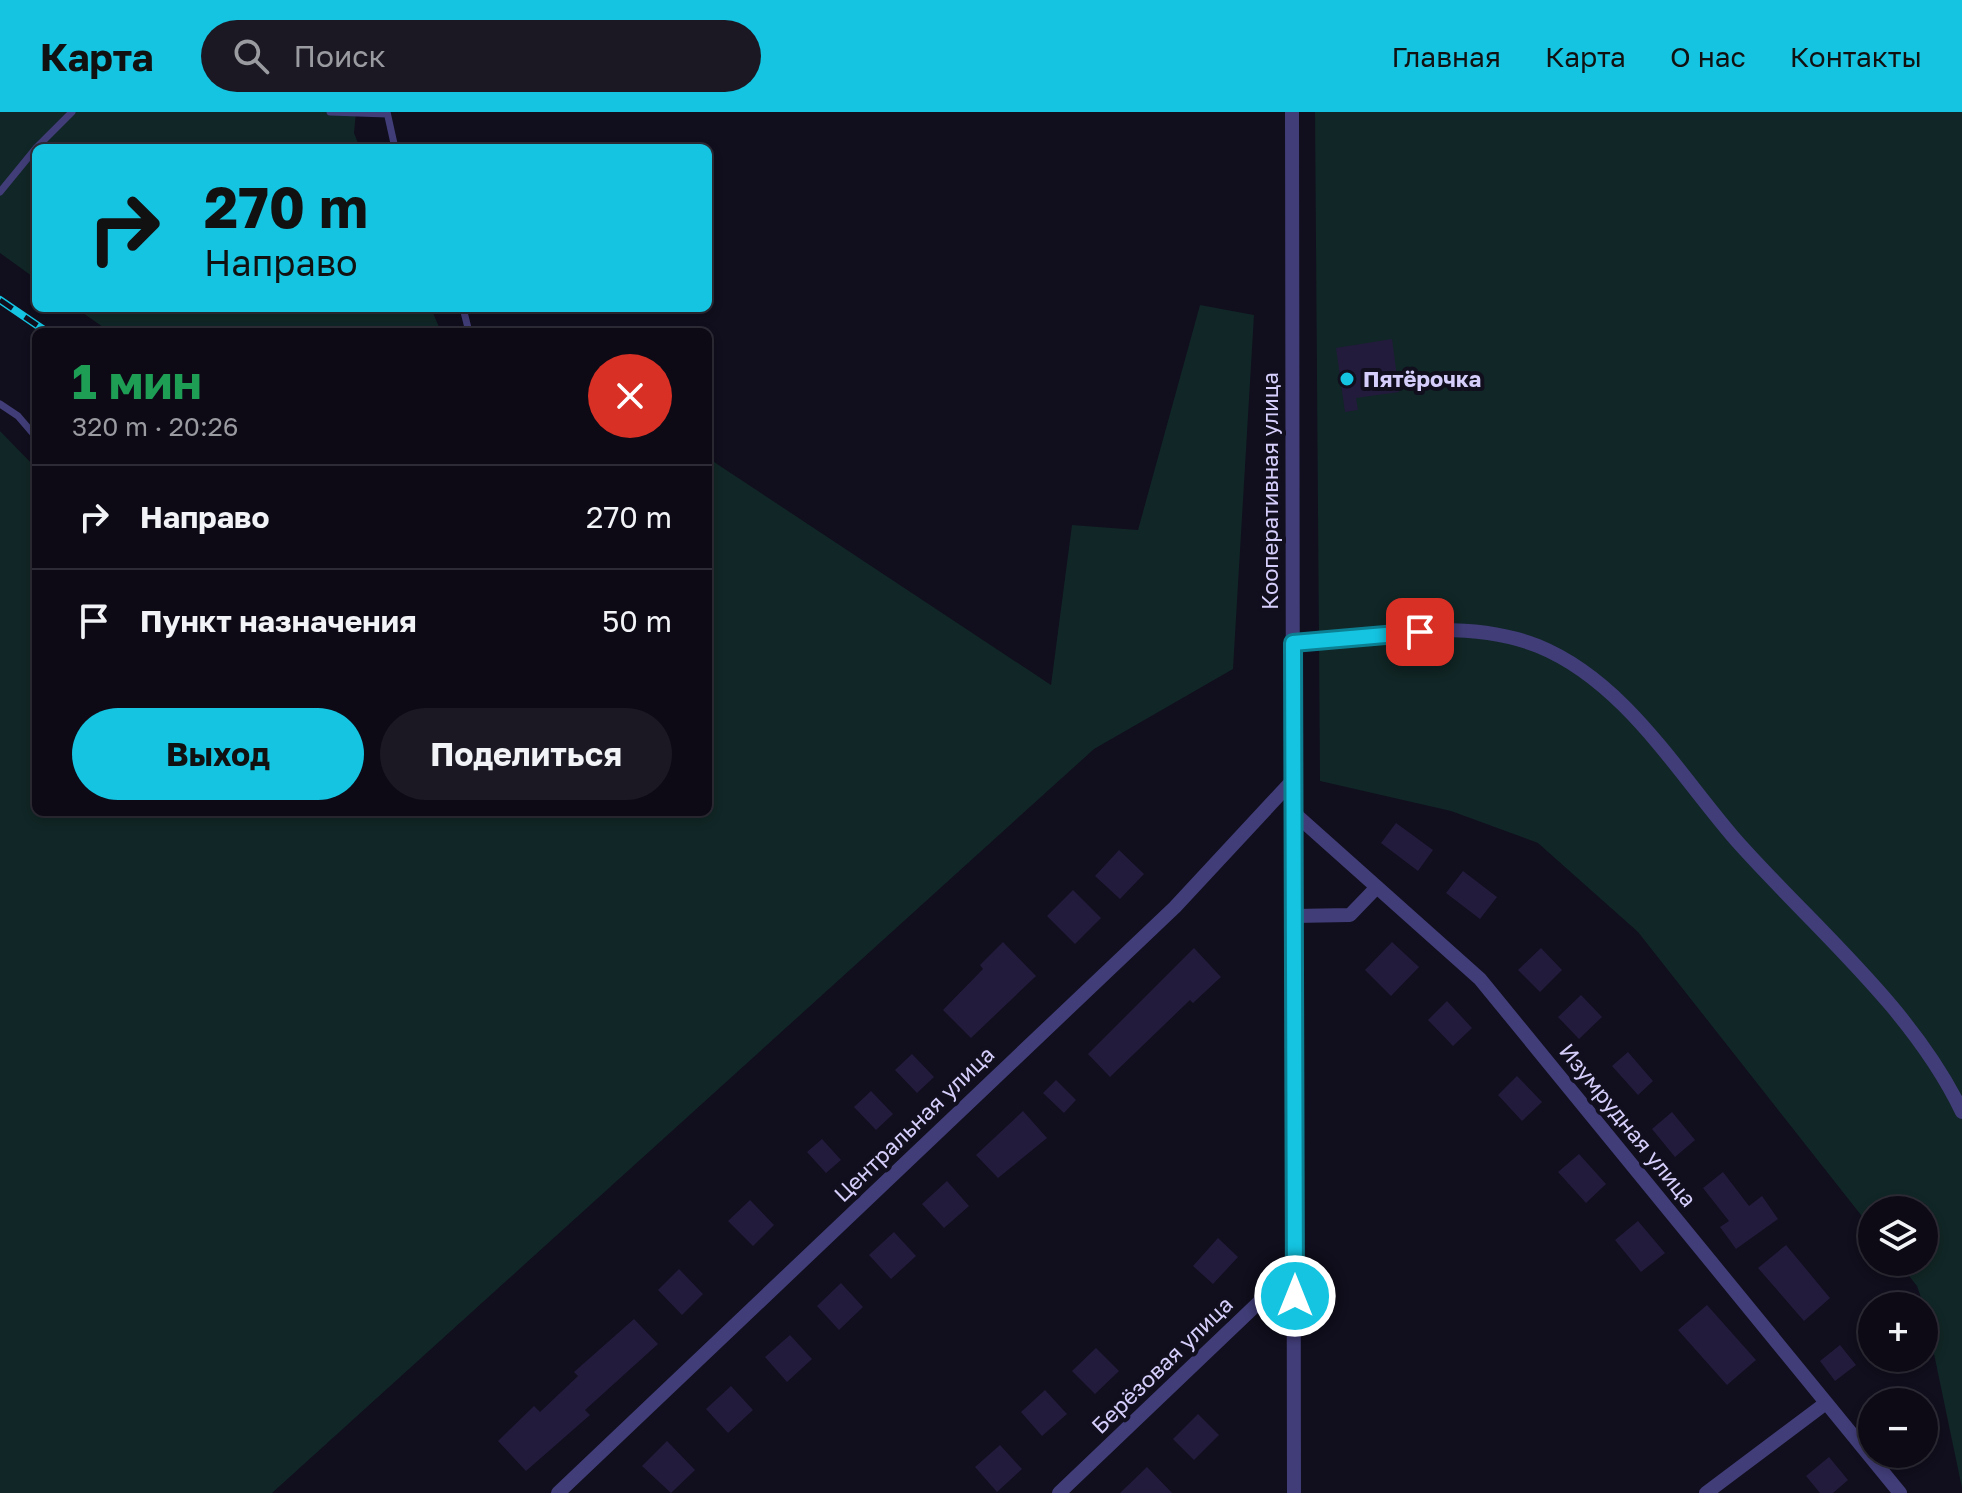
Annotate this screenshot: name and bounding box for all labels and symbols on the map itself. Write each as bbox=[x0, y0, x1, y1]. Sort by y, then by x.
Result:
place label: Пятёрочка bbox=[1363, 365, 1481, 392]
marker: Пятёрочка bbox=[1338, 370, 1356, 388]
street label: Кооперативная улица bbox=[1256, 372, 1283, 610]
pin bbox=[1386, 598, 1454, 666]
street label: Изумрудная улица bbox=[1554, 1038, 1703, 1212]
street label: Центральная улица bbox=[828, 1040, 999, 1207]
position arrow bbox=[1253, 1254, 1337, 1338]
street label: Берёзовая улица bbox=[1085, 1290, 1238, 1439]

